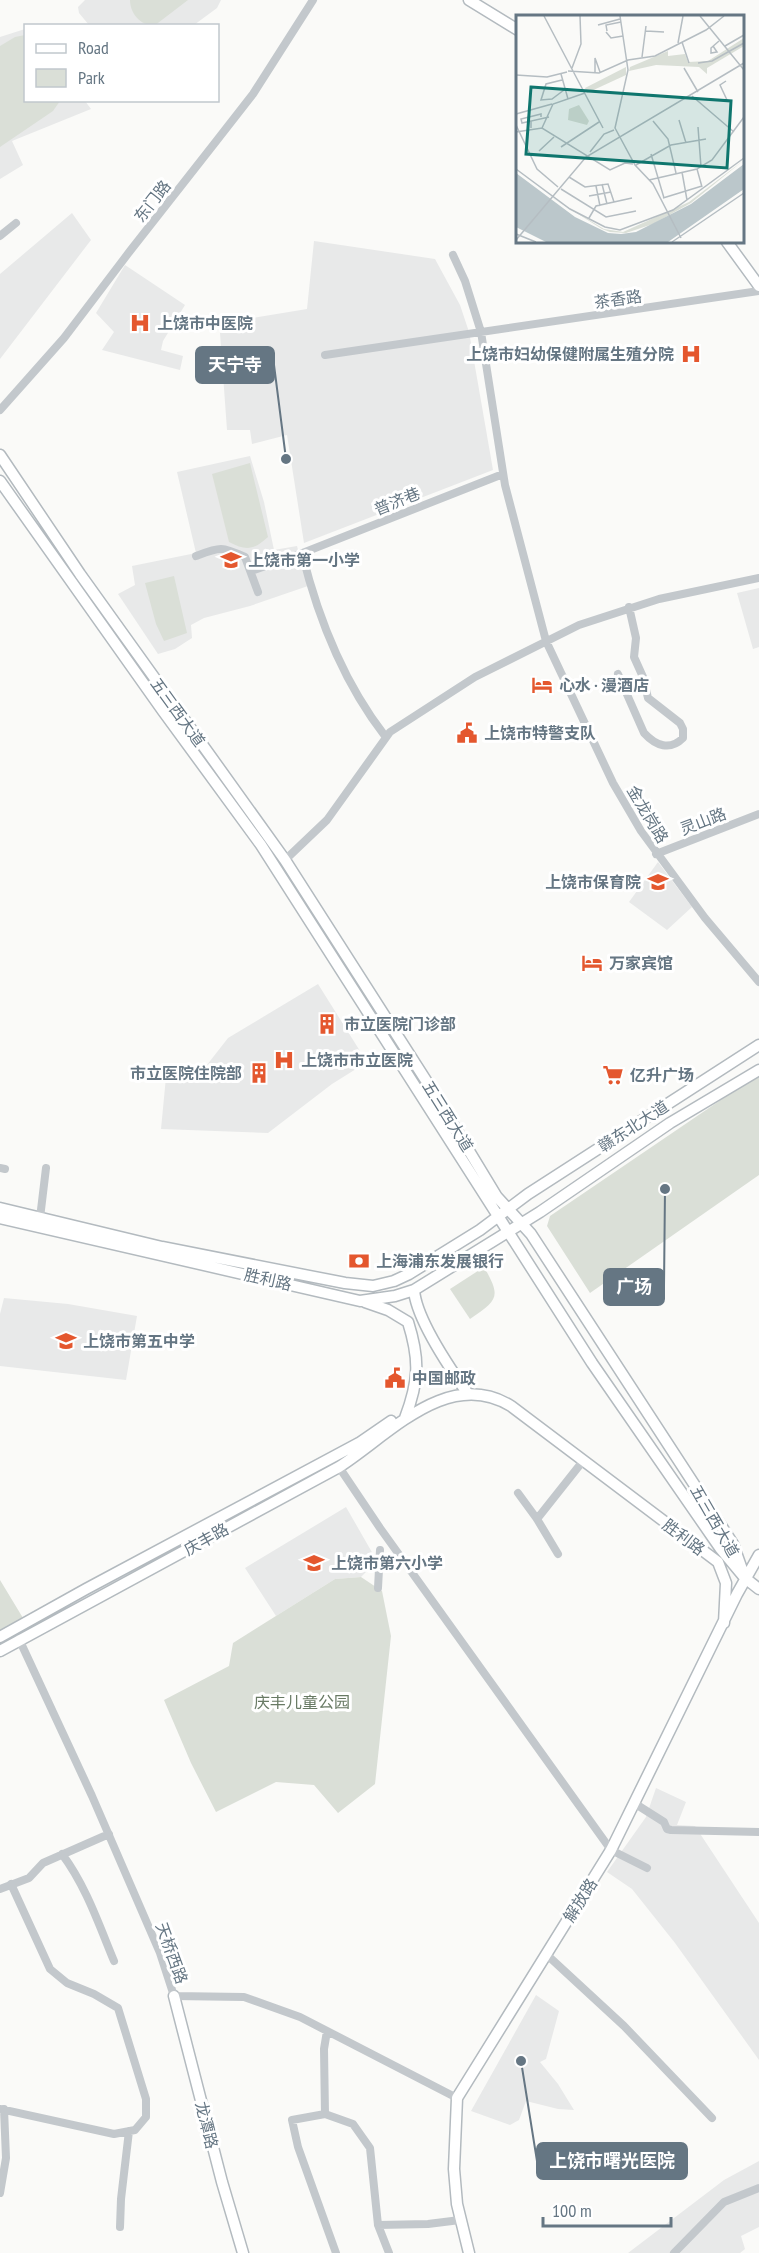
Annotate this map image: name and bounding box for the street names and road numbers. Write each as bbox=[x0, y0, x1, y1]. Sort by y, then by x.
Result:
street label: 东门路 bbox=[129, 176, 175, 226]
street label: 茶香路 bbox=[593, 286, 643, 312]
street label: 普济巷 bbox=[371, 483, 423, 519]
street label: 五三西大道 bbox=[146, 674, 210, 750]
street label: 金龙岗路 bbox=[623, 781, 673, 847]
street label: 灵山路 bbox=[677, 803, 729, 839]
street label: 五三西大道 bbox=[418, 1077, 478, 1155]
street label: 赣东北大道 bbox=[594, 1096, 672, 1156]
street label: 胜利路 bbox=[242, 1264, 294, 1294]
street label: 五三西大道 bbox=[686, 1481, 744, 1561]
street label: 胜利路 bbox=[659, 1515, 709, 1559]
street label: 庆丰路 bbox=[180, 1519, 232, 1559]
street label: 解放路 bbox=[559, 1874, 601, 1926]
street label: 天桥西路 bbox=[152, 1920, 192, 1986]
street label: 龙潭路 bbox=[191, 2099, 223, 2151]

